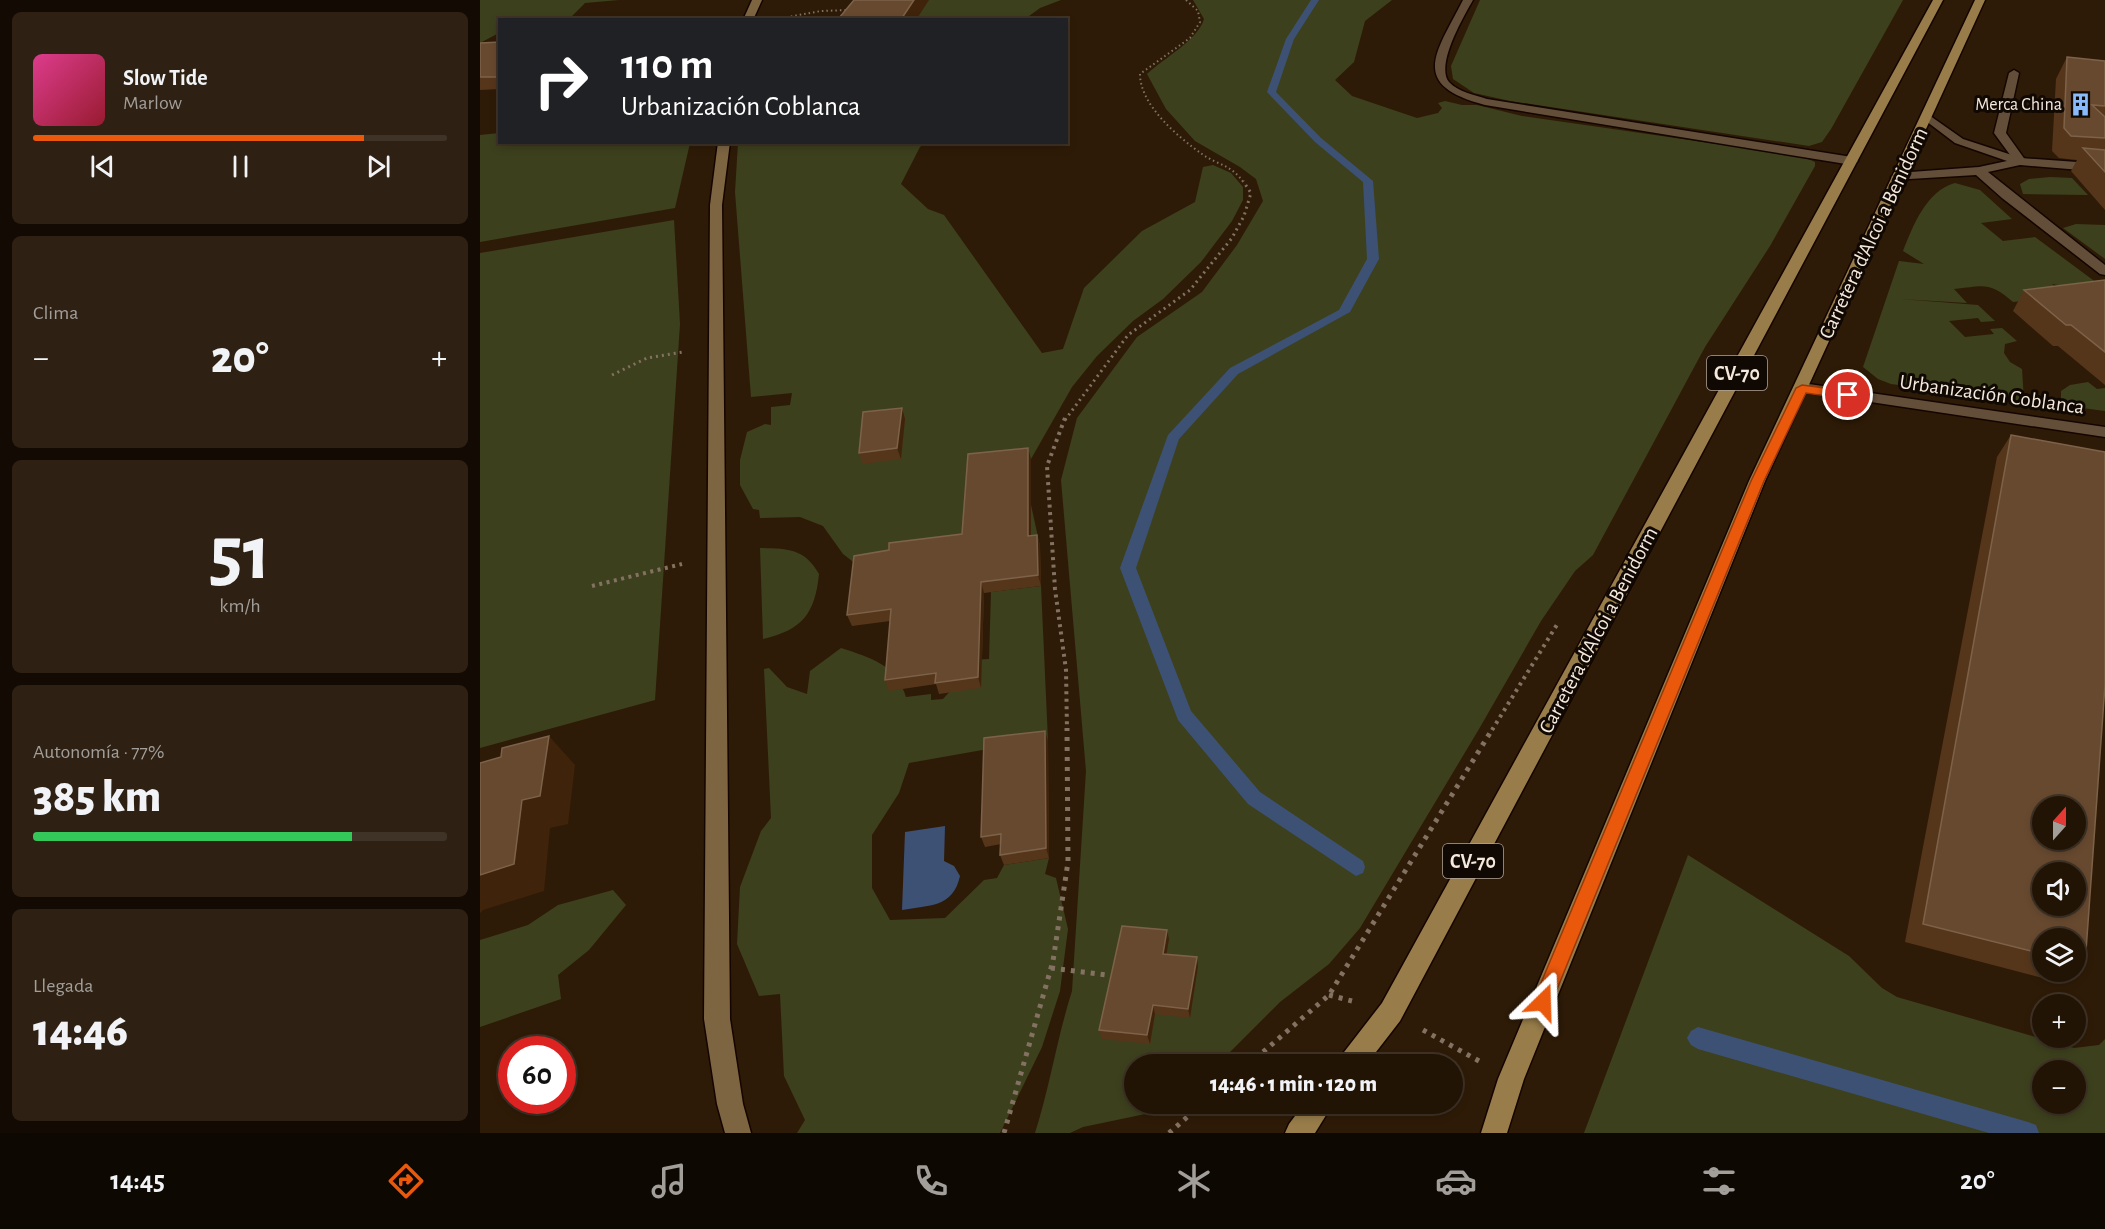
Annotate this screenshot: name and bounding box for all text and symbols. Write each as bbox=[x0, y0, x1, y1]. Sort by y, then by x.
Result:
icon: right bbox=[522, 42, 600, 120]
text: 110 m bbox=[621, 44, 713, 86]
text: Slow Tide bbox=[123, 67, 208, 89]
building icon: Merca China bbox=[2067, 91, 2093, 117]
text: Marlow bbox=[123, 93, 182, 113]
text: Urbanización Coblanca bbox=[621, 93, 861, 120]
place label: Merca China bbox=[1975, 96, 2062, 114]
street label: Carretera d'Alcoi a Benidorm bbox=[1815, 124, 1932, 342]
icon: previous bbox=[86, 150, 119, 183]
icon: pause bbox=[224, 150, 257, 183]
icon: next bbox=[362, 150, 395, 183]
text: Clima bbox=[33, 303, 78, 323]
text: 20° bbox=[211, 336, 269, 381]
text: − bbox=[33, 342, 49, 375]
text: + bbox=[431, 342, 447, 375]
road number: CV-70 bbox=[1707, 356, 1767, 390]
pin bbox=[1822, 369, 1873, 420]
street label: Urbanización Coblanca bbox=[1898, 371, 2086, 418]
icon: arrive bbox=[1831, 378, 1864, 411]
text: 51 bbox=[209, 516, 271, 594]
street label: Carretera d'Alcoi a Benidorm bbox=[1535, 524, 1662, 737]
text: km/h bbox=[219, 596, 261, 616]
text: Autonomía · 77% bbox=[33, 742, 164, 762]
text: 385 km bbox=[33, 775, 161, 820]
north arrow bbox=[2032, 796, 2086, 850]
map controls bbox=[2032, 796, 2086, 1114]
road number: CV-70 bbox=[1443, 844, 1503, 878]
button: sound bbox=[2032, 862, 2086, 916]
button: layers bbox=[2032, 928, 2086, 982]
position arrow bbox=[1511, 970, 1575, 1034]
text: Llegada bbox=[33, 976, 94, 996]
button: + bbox=[2032, 994, 2086, 1048]
text: 14:46 bbox=[33, 1009, 128, 1054]
speed limit sign: 60 bbox=[498, 1036, 576, 1114]
button: − bbox=[2032, 1060, 2086, 1114]
text: 14:46 · 1 min · 120 m bbox=[1210, 1073, 1377, 1095]
icon: directions bbox=[385, 1160, 427, 1202]
icon: music bbox=[648, 1160, 690, 1202]
icon: phone bbox=[910, 1160, 952, 1202]
icon: climate bbox=[1173, 1160, 1215, 1202]
icon: car bbox=[1435, 1160, 1477, 1202]
icon: filters bbox=[1698, 1160, 1740, 1202]
text: 14:45 bbox=[110, 1167, 165, 1194]
text: 20° bbox=[1960, 1167, 1995, 1194]

